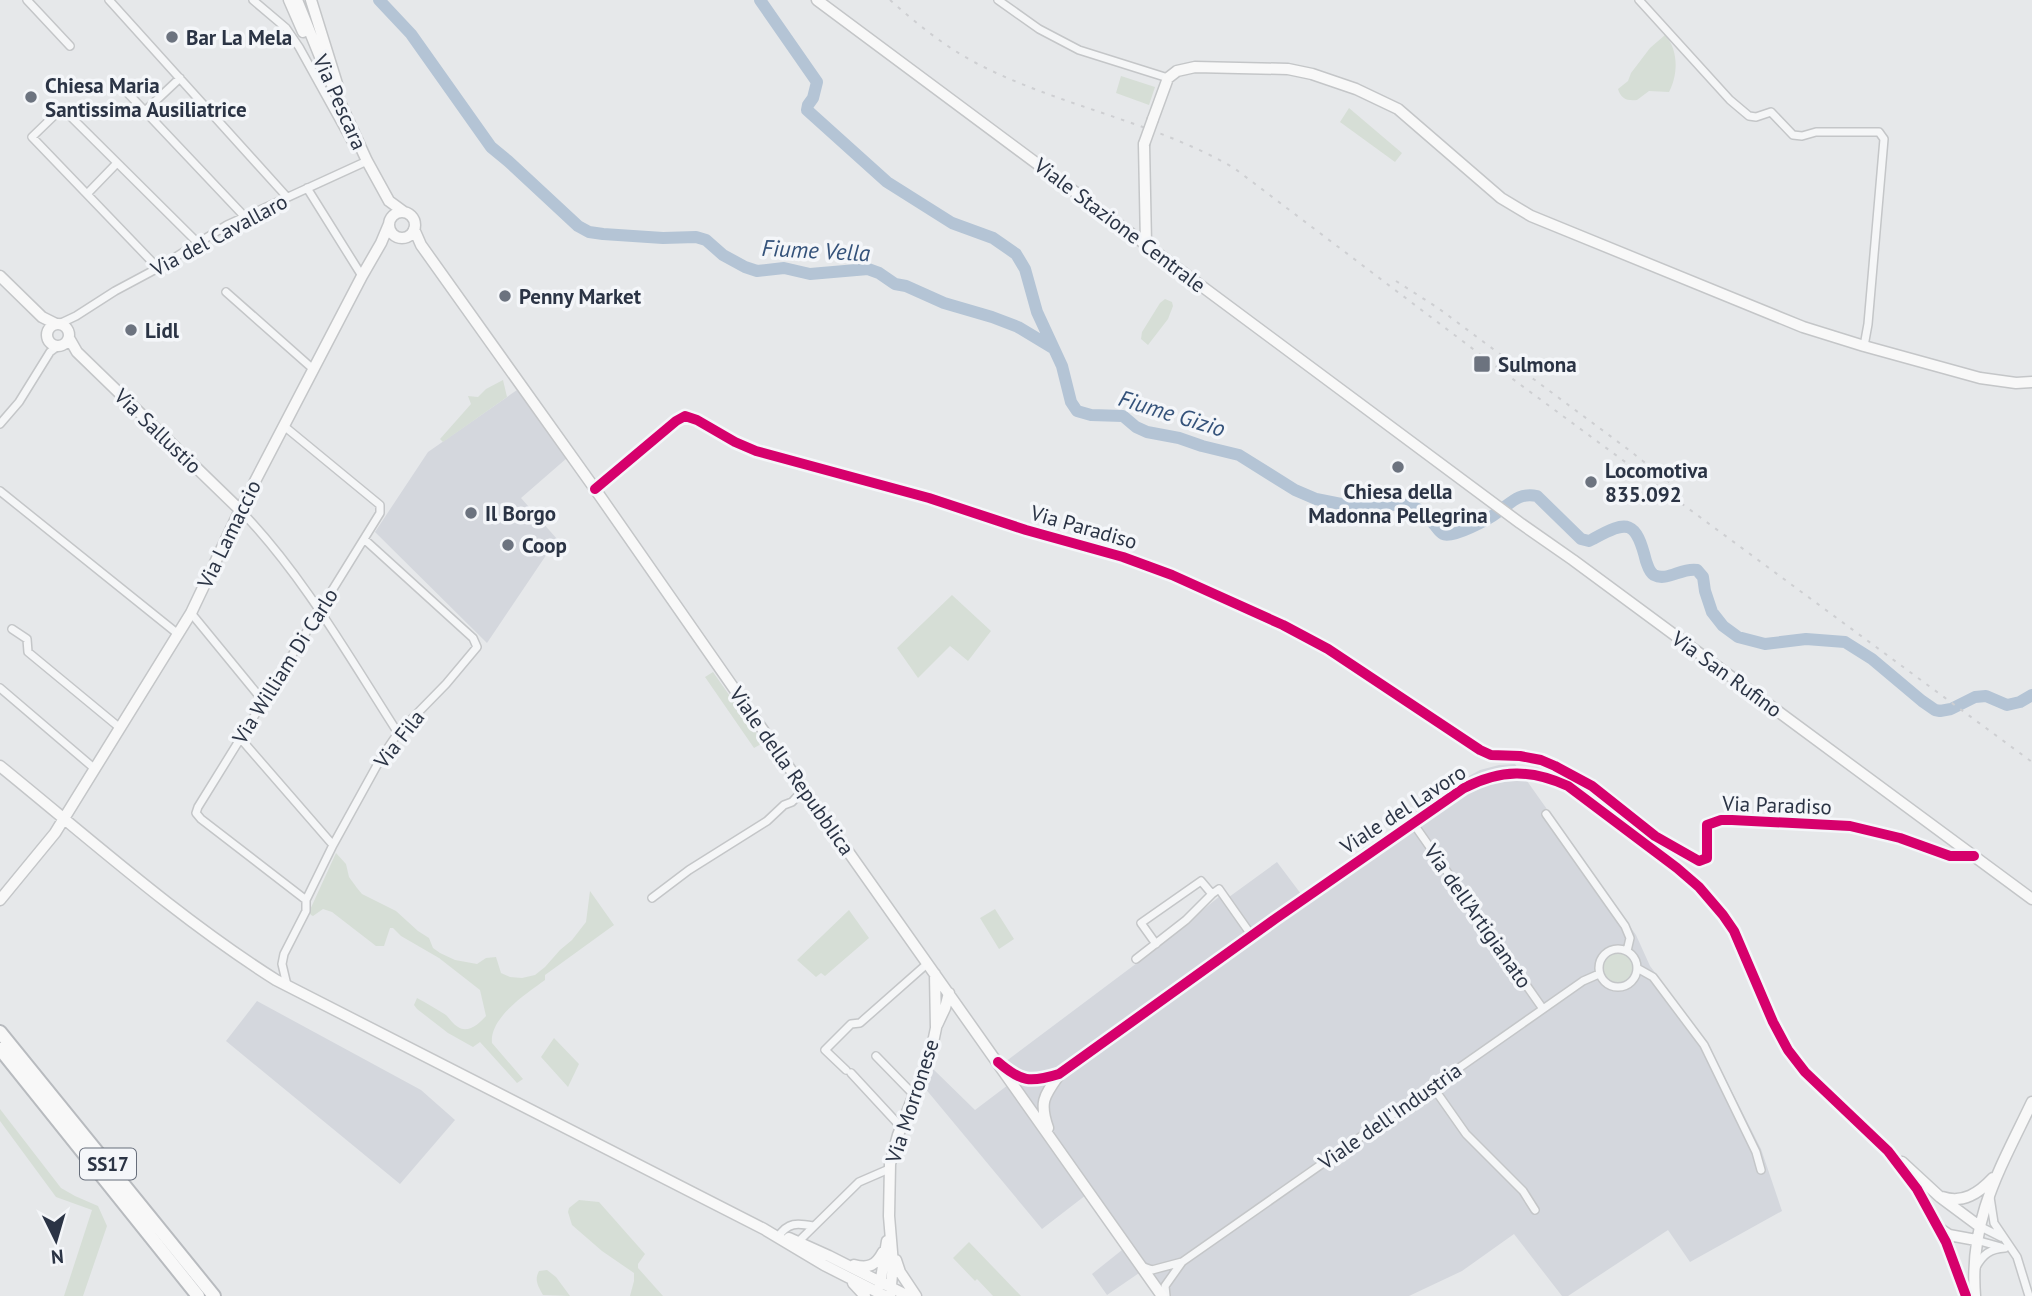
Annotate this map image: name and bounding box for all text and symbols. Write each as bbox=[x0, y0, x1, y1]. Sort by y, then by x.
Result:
place label: Bar La Mela bbox=[186, 24, 292, 51]
marker: Bar La Mela bbox=[164, 29, 180, 45]
street label: Via Pescara bbox=[307, 49, 373, 154]
place label: Chiesa Maria Santissima Ausiliatrice bbox=[45, 72, 247, 123]
marker: Chiesa Maria Santissima Ausiliatrice bbox=[23, 89, 39, 105]
street label: Viale Stazione Centrale bbox=[1028, 151, 1211, 298]
street label: Via del Cavallaro bbox=[145, 188, 292, 283]
water label: Fiume Vella bbox=[761, 233, 871, 267]
place label: Penny Market bbox=[519, 283, 642, 310]
marker: Penny Market bbox=[497, 288, 513, 304]
place label: Lidl bbox=[145, 317, 180, 344]
marker: Lidl bbox=[123, 322, 139, 338]
place label: Sulmona bbox=[1498, 351, 1577, 378]
marker: Sulmona bbox=[1472, 354, 1492, 374]
street label: Via Sallustio bbox=[108, 382, 208, 479]
water label: Fiume Gizio bbox=[1115, 383, 1229, 443]
place label: Locomotiva 835.092 bbox=[1605, 457, 1708, 508]
marker: Chiesa della Madonna Pellegrina bbox=[1390, 459, 1406, 475]
marker: Locomotiva 835.092 bbox=[1583, 474, 1599, 490]
street label: Via Lamaccio bbox=[191, 475, 267, 594]
place label: Chiesa della Madonna Pellegrina bbox=[1308, 478, 1488, 529]
street label: Via Paradiso bbox=[1027, 499, 1140, 555]
place label: Il Borgo bbox=[485, 500, 556, 527]
marker: Il Borgo bbox=[463, 505, 479, 521]
place label: Coop bbox=[522, 532, 567, 559]
marker: Coop bbox=[500, 537, 516, 553]
street label: Via William Di Carlo bbox=[226, 583, 344, 750]
street label: Via San Rufino bbox=[1666, 624, 1787, 723]
street label: Viale della Repubblica bbox=[723, 681, 860, 861]
street label: Via Fila bbox=[367, 704, 430, 774]
street label: Viale del Lavoro bbox=[1334, 758, 1471, 860]
street label: Via Paradiso bbox=[1721, 790, 1832, 820]
street label: Via dell'Artigianato bbox=[1418, 838, 1538, 993]
street label: Via Morronese bbox=[879, 1036, 945, 1167]
street label: Viale dell'Industria bbox=[1312, 1057, 1467, 1176]
road number: SS17 bbox=[80, 1148, 136, 1180]
north arrow bbox=[21, 1205, 91, 1275]
text: N bbox=[50, 1244, 65, 1269]

